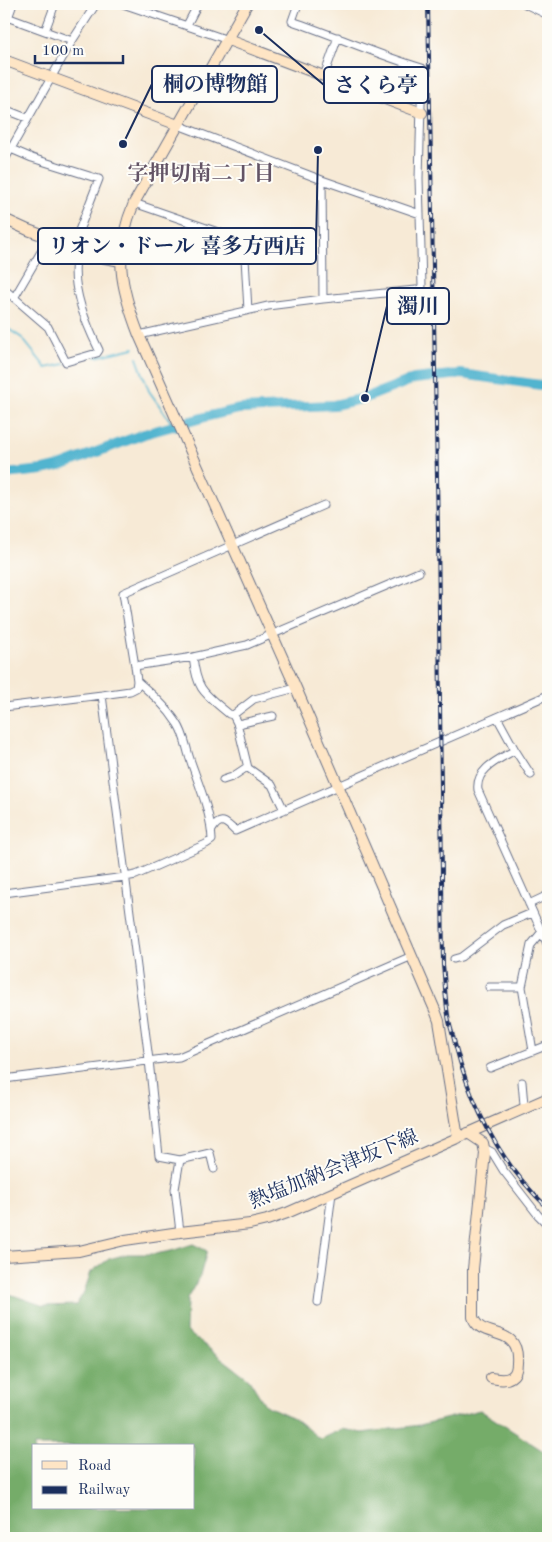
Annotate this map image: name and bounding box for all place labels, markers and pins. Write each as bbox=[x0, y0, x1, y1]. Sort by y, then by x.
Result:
callout: 桐の博物館 bbox=[152, 66, 277, 102]
callout: さくら亭 bbox=[324, 67, 428, 103]
callout: リオン・ドール 喜多方西店 bbox=[38, 228, 316, 264]
callout: 濁川 bbox=[387, 288, 449, 324]

